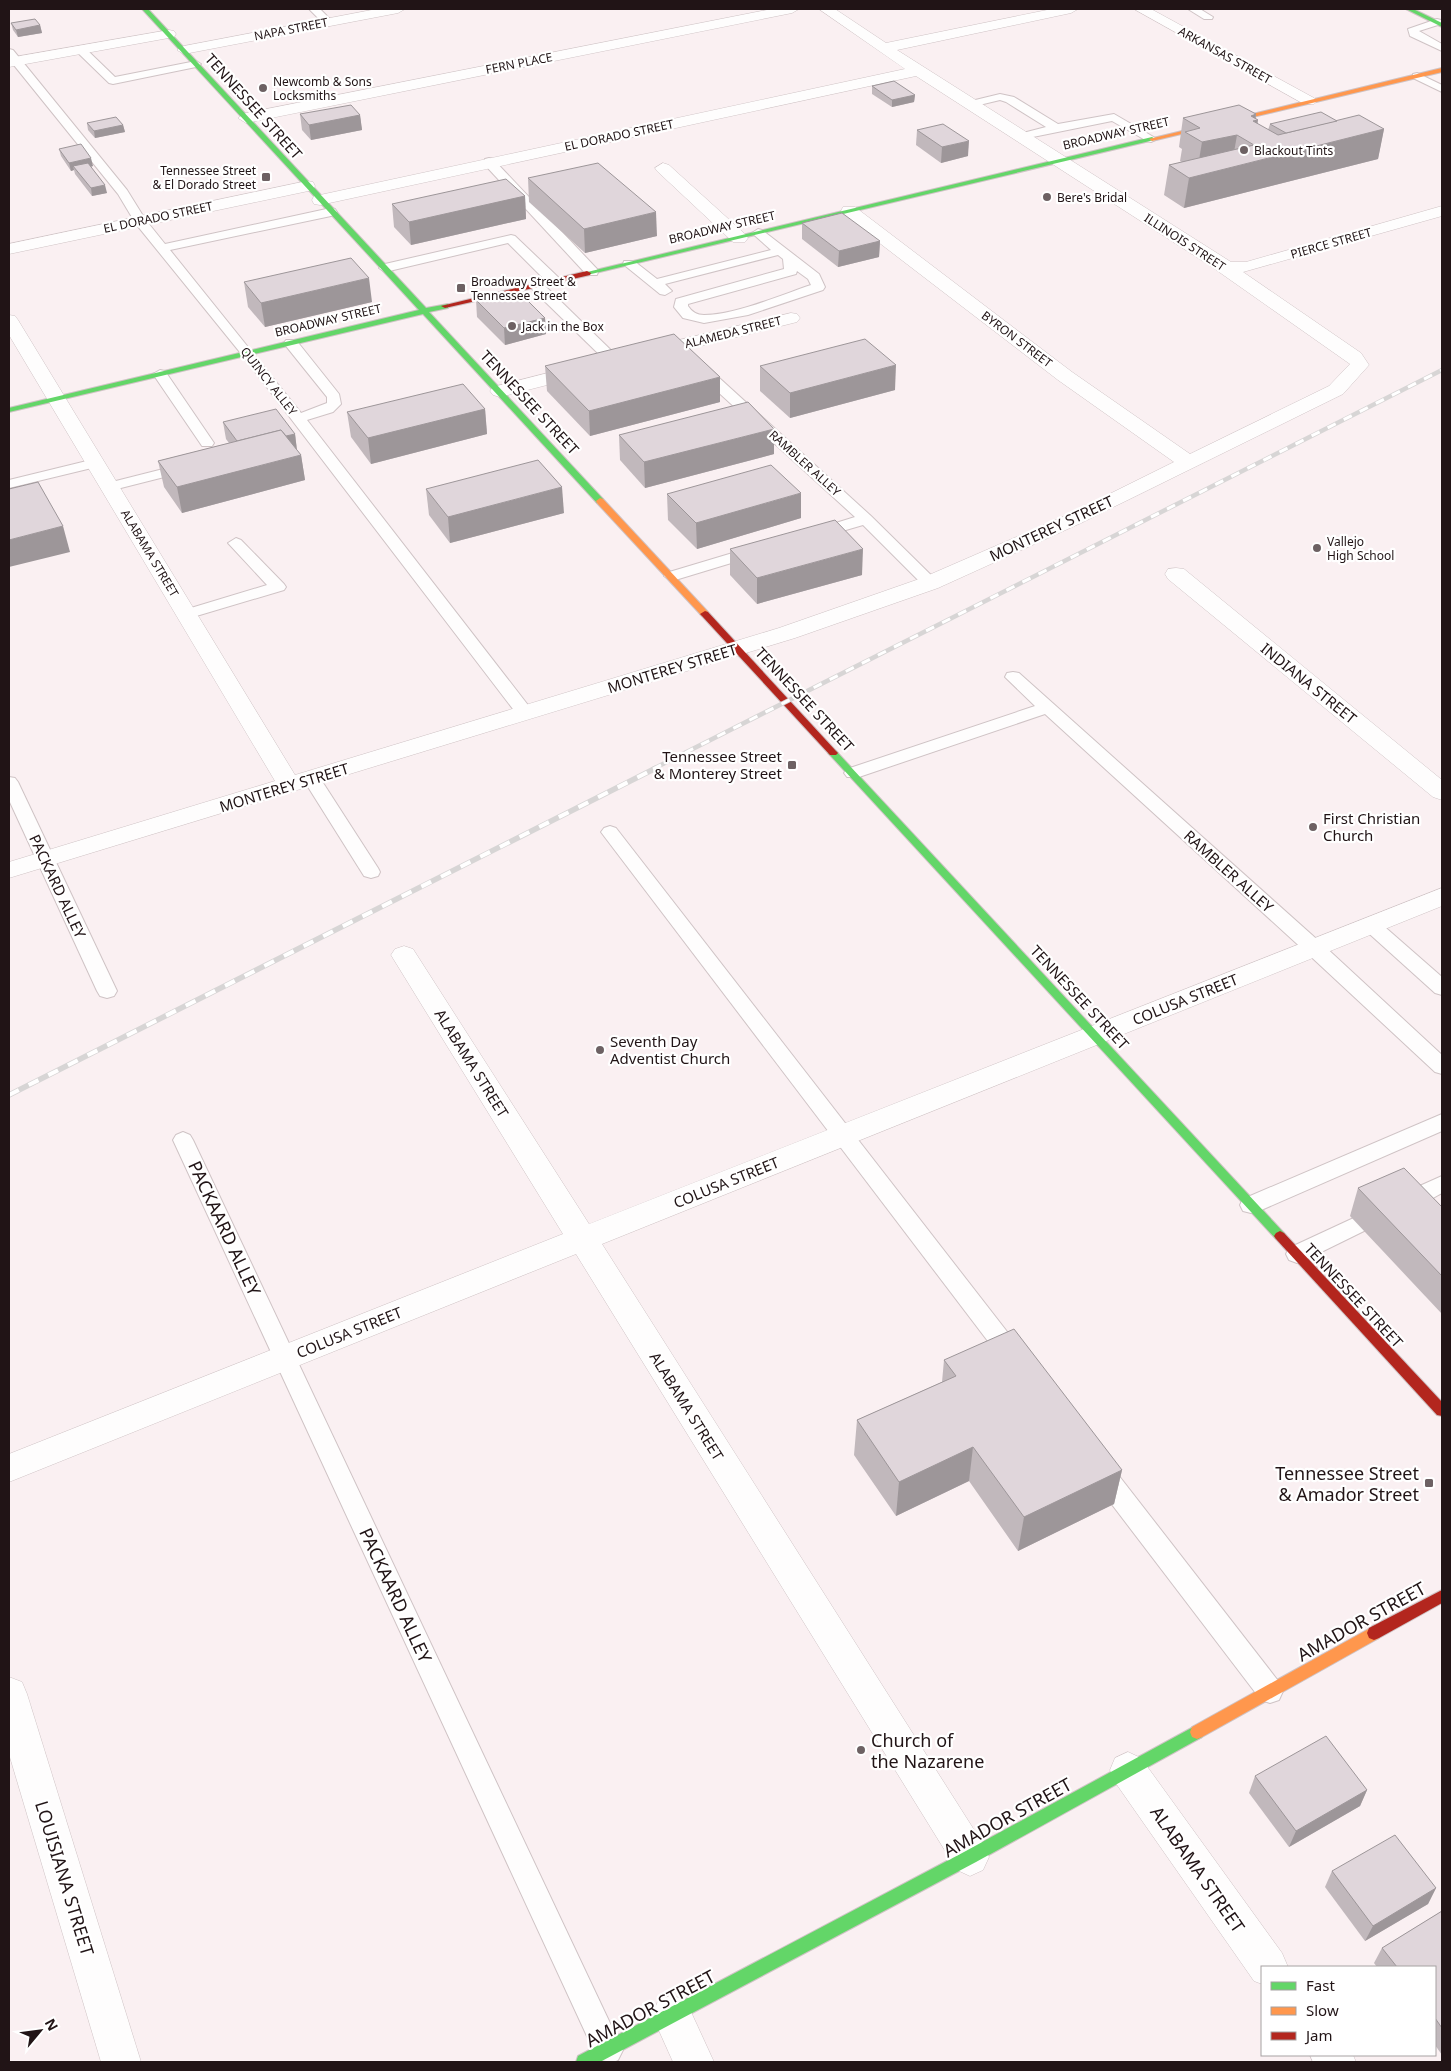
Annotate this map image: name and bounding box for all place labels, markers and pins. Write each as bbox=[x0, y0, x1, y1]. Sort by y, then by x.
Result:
place label: Newcomb & Sons Locksmiths bbox=[273, 73, 372, 104]
marker: Newcomb & Sons Locksmiths bbox=[257, 82, 269, 94]
place label: Blackout Tints bbox=[1254, 142, 1333, 159]
marker: Blackout Tints bbox=[1238, 144, 1250, 156]
place label: Tennessee Street & El Dorado Street bbox=[152, 162, 257, 193]
marker: Tennessee Street & El Dorado Street bbox=[260, 171, 272, 183]
place label: Bere's Bridal bbox=[1057, 189, 1127, 206]
marker: Bere's Bridal bbox=[1041, 191, 1053, 203]
place label: Broadway Street & Tennessee Street bbox=[471, 273, 576, 304]
marker: Broadway Street & Tennessee Street bbox=[455, 282, 467, 294]
place label: Jack in the Box bbox=[521, 318, 604, 335]
marker: Jack in the Box bbox=[506, 320, 518, 332]
place label: Vallejo High School bbox=[1327, 533, 1394, 564]
marker: Vallejo High School bbox=[1311, 542, 1323, 554]
place label: Tennessee Street & Monterey Street bbox=[654, 746, 783, 783]
marker: Tennessee Street & Monterey Street bbox=[786, 759, 798, 771]
place label: First Christian Church bbox=[1323, 808, 1420, 845]
marker: First Christian Church bbox=[1307, 821, 1319, 833]
place label: Seventh Day Adventist Church bbox=[610, 1031, 730, 1068]
marker: Seventh Day Adventist Church bbox=[594, 1044, 606, 1056]
place label: Tennessee Street & Amador Street bbox=[1275, 1461, 1419, 1506]
marker: Tennessee Street & Amador Street bbox=[1423, 1477, 1435, 1489]
place label: Church of the Nazarene bbox=[871, 1728, 984, 1773]
marker: Church of the Nazarene bbox=[855, 1744, 867, 1756]

